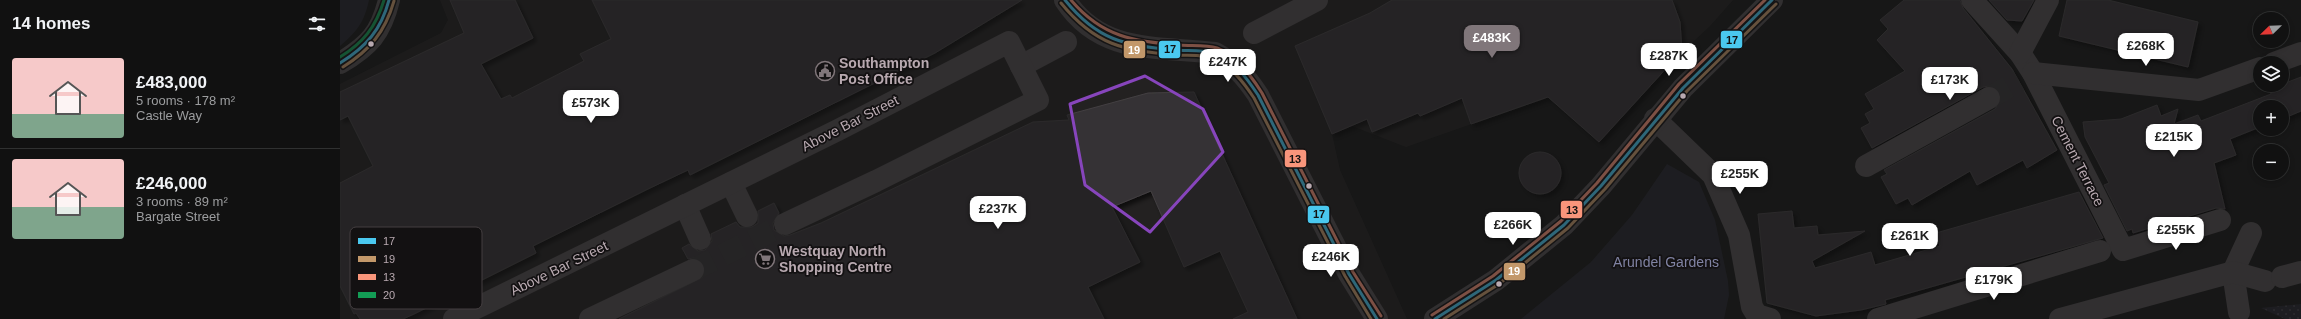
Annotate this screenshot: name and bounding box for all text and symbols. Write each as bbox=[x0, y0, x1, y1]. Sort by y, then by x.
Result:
north arrow bbox=[2253, 12, 2289, 48]
map controls bbox=[2253, 12, 2289, 180]
icon: filters bbox=[306, 13, 328, 35]
text: 14 homes bbox=[12, 14, 90, 33]
pin: £483K bbox=[1464, 25, 1520, 59]
text: £483K bbox=[1473, 30, 1511, 45]
line badge: 17 bbox=[1720, 30, 1743, 49]
pin: £268K bbox=[2118, 33, 2174, 67]
text: 17 bbox=[1726, 34, 1738, 46]
text: £268K bbox=[2127, 38, 2165, 53]
unlabelled marker bbox=[366, 39, 376, 49]
line badge: 19 bbox=[1123, 40, 1146, 59]
line badge: 17 bbox=[1158, 40, 1181, 59]
text: 17 bbox=[1164, 43, 1176, 55]
pin: £287K bbox=[1641, 43, 1697, 77]
text: 19 bbox=[1128, 44, 1140, 56]
text: £287K bbox=[1650, 48, 1688, 63]
pin: £247K bbox=[1200, 49, 1256, 83]
text: £247K bbox=[1209, 54, 1247, 69]
place label: Southampton Post Office bbox=[839, 55, 929, 87]
button: layers bbox=[2253, 56, 2289, 92]
public building icon: Southampton Post Office bbox=[814, 60, 836, 82]
pin: £173K bbox=[1922, 67, 1978, 101]
text: £173K bbox=[1931, 72, 1969, 87]
text: £483,000 bbox=[136, 73, 207, 92]
icon: home bbox=[44, 74, 92, 122]
pin: £573K bbox=[563, 90, 619, 124]
unlabelled marker bbox=[1678, 91, 1688, 101]
street label: Above Bar Street bbox=[799, 92, 901, 154]
text: 5 rooms · 178 m² bbox=[136, 93, 235, 108]
text: £573K bbox=[572, 95, 610, 110]
button: + bbox=[2253, 100, 2289, 136]
text: Castle Way bbox=[136, 108, 202, 123]
street label: Cement Terrace bbox=[2048, 113, 2108, 209]
pin: £215K bbox=[2146, 124, 2202, 158]
text: £215K bbox=[2155, 129, 2193, 144]
button: − bbox=[2253, 144, 2289, 180]
line badge: 13 bbox=[1284, 149, 1307, 168]
text: 13 bbox=[1289, 153, 1301, 165]
pin: £255K bbox=[1712, 161, 1768, 195]
text: £255K bbox=[1721, 166, 1759, 181]
text: £246,000 bbox=[136, 174, 207, 193]
icon: home bbox=[44, 175, 92, 223]
unlabelled marker bbox=[1304, 181, 1314, 191]
text: 3 rooms · 89 m² bbox=[136, 194, 228, 209]
pin: £237K bbox=[970, 196, 1026, 230]
line badge: 13 bbox=[1560, 200, 1583, 219]
text: £237K bbox=[979, 201, 1017, 216]
text: 13 bbox=[1566, 204, 1578, 216]
line badge: 17 bbox=[1307, 205, 1330, 224]
text: 17 bbox=[1313, 208, 1325, 220]
text: Bargate Street bbox=[136, 209, 220, 224]
pin: £266K bbox=[1485, 212, 1541, 246]
text: £266K bbox=[1494, 217, 1532, 232]
pin: £255K bbox=[2148, 217, 2204, 251]
text: £255K bbox=[2157, 222, 2195, 237]
pin: £261K bbox=[1882, 223, 1938, 257]
legend bbox=[350, 227, 482, 309]
text: £261K bbox=[1891, 228, 1929, 243]
text: 17 bbox=[383, 235, 395, 247]
street label: Above Bar Street bbox=[508, 237, 611, 299]
place label: Westquay North Shopping Centre bbox=[779, 243, 892, 275]
pin: £246K bbox=[1303, 244, 1359, 278]
supermarket icon: Westquay North Shopping Centre bbox=[754, 248, 776, 270]
text: £246K bbox=[1312, 249, 1350, 264]
text: 19 bbox=[383, 253, 395, 265]
park label: Arundel Gardens bbox=[1613, 254, 1719, 270]
line badge: 19 bbox=[1503, 262, 1526, 281]
text: 19 bbox=[1508, 265, 1520, 277]
pin: £179K bbox=[1966, 267, 2022, 301]
text: 13 bbox=[383, 271, 395, 283]
text: £179K bbox=[1975, 272, 2013, 287]
unlabelled marker bbox=[1494, 279, 1504, 289]
text: 20 bbox=[383, 289, 395, 301]

